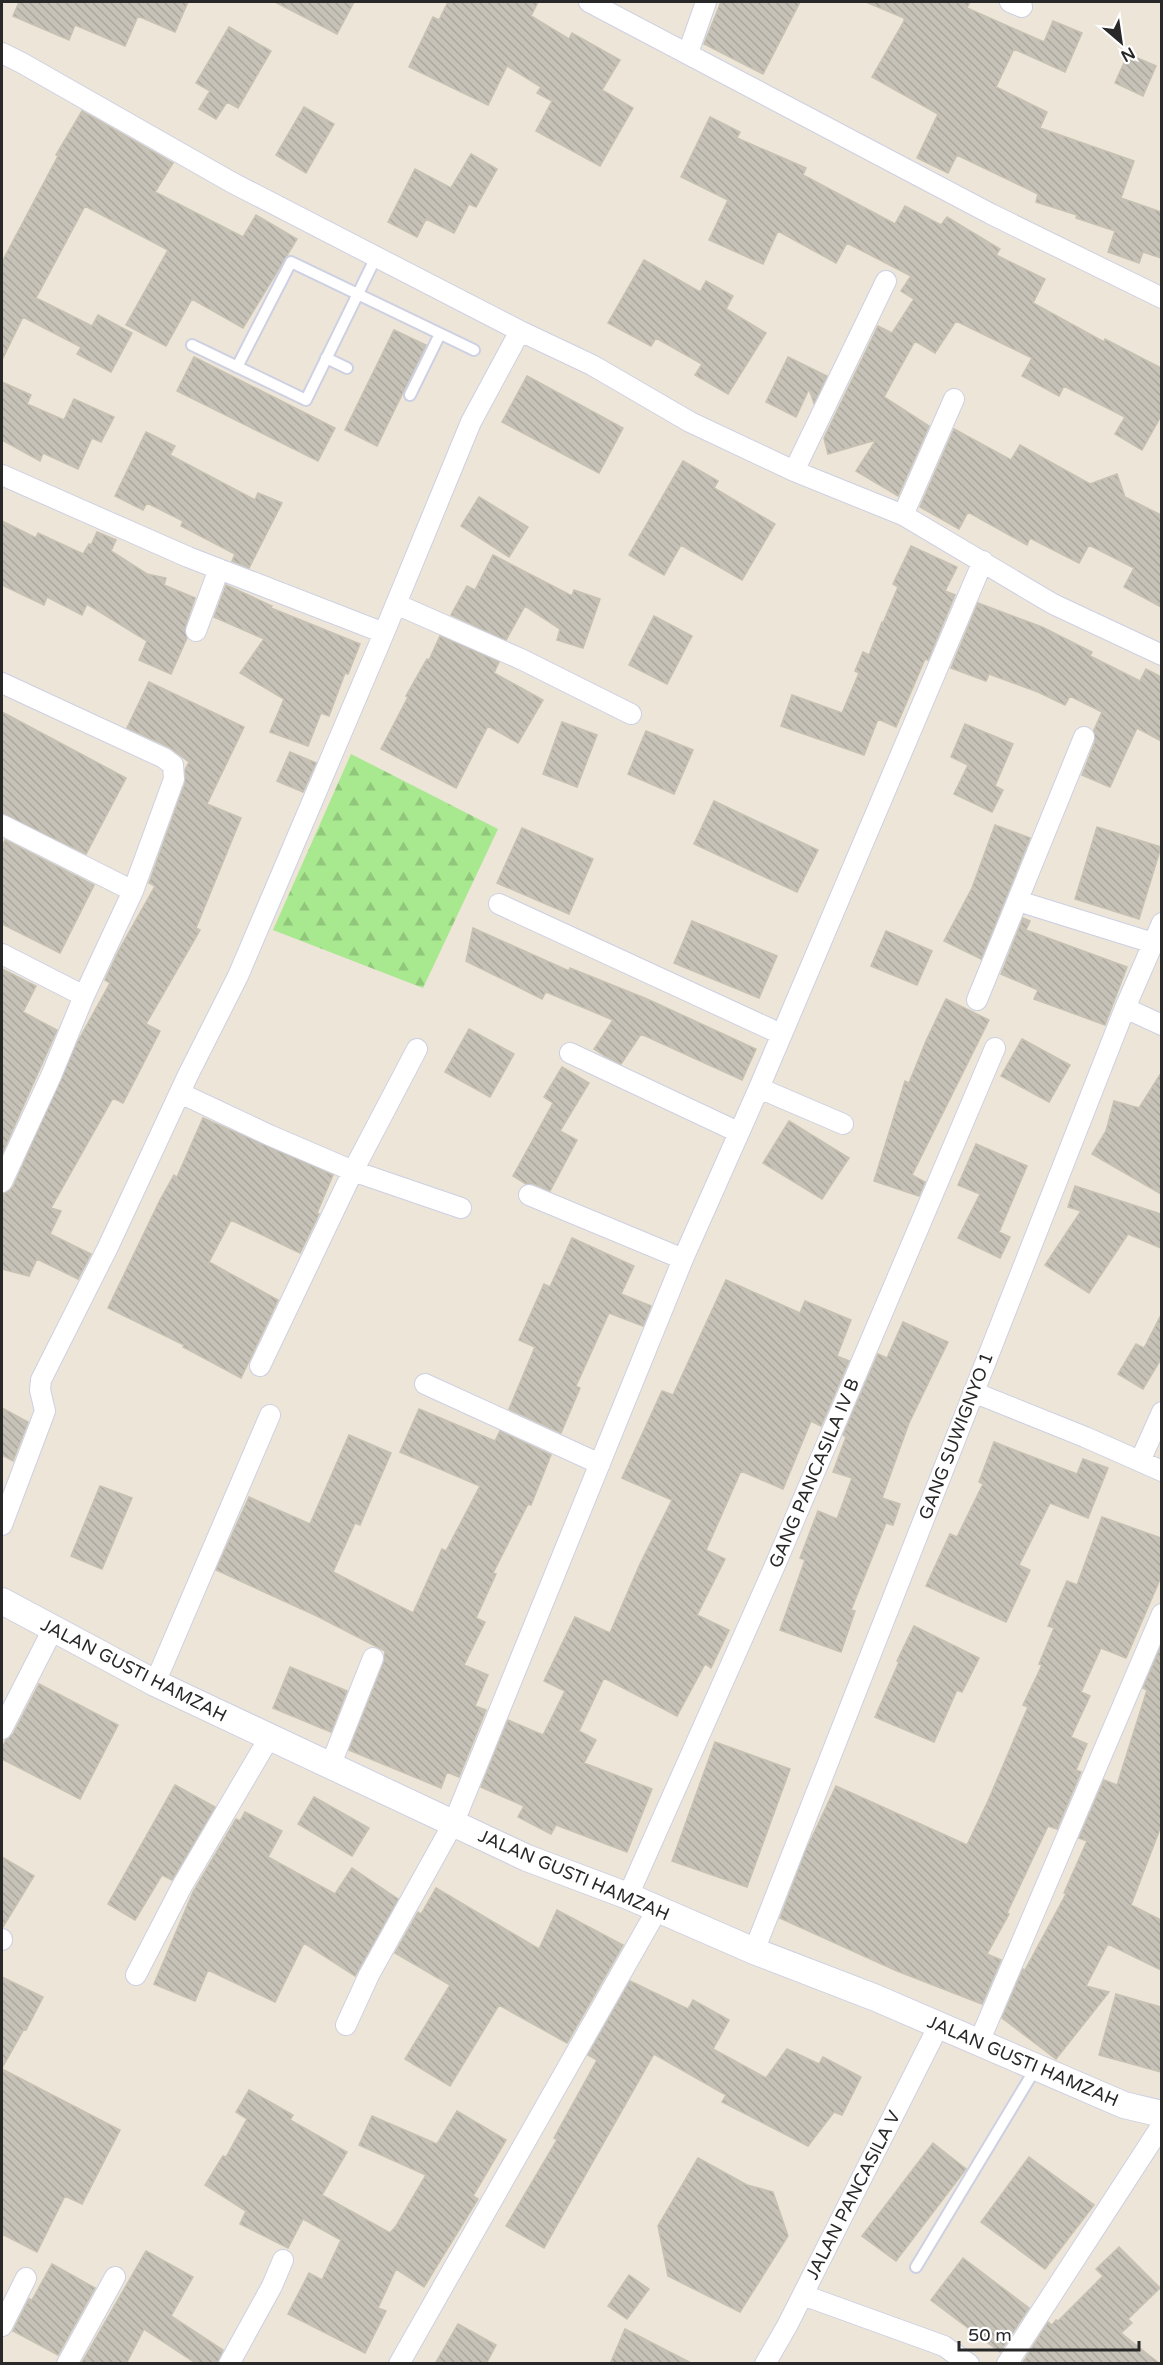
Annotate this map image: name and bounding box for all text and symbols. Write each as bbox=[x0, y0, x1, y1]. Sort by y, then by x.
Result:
north arrow bbox=[1091, 12, 1151, 72]
text: N bbox=[1117, 42, 1138, 66]
street label: GANG SUWIGNYO 1 bbox=[914, 1349, 998, 1523]
street label: GANG PANCASILA IV B bbox=[764, 1375, 864, 1571]
street label: JALAN GUSTI HAMZAH bbox=[37, 1613, 231, 1727]
street label: JALAN GUSTI HAMZAH bbox=[475, 1825, 673, 1925]
street label: JALAN GUSTI HAMZAH bbox=[924, 2011, 1122, 2111]
street label: JALAN PANCASILA V bbox=[801, 2107, 905, 2283]
scale bar bbox=[959, 2314, 1139, 2352]
text: 50 m bbox=[968, 2324, 1012, 2346]

